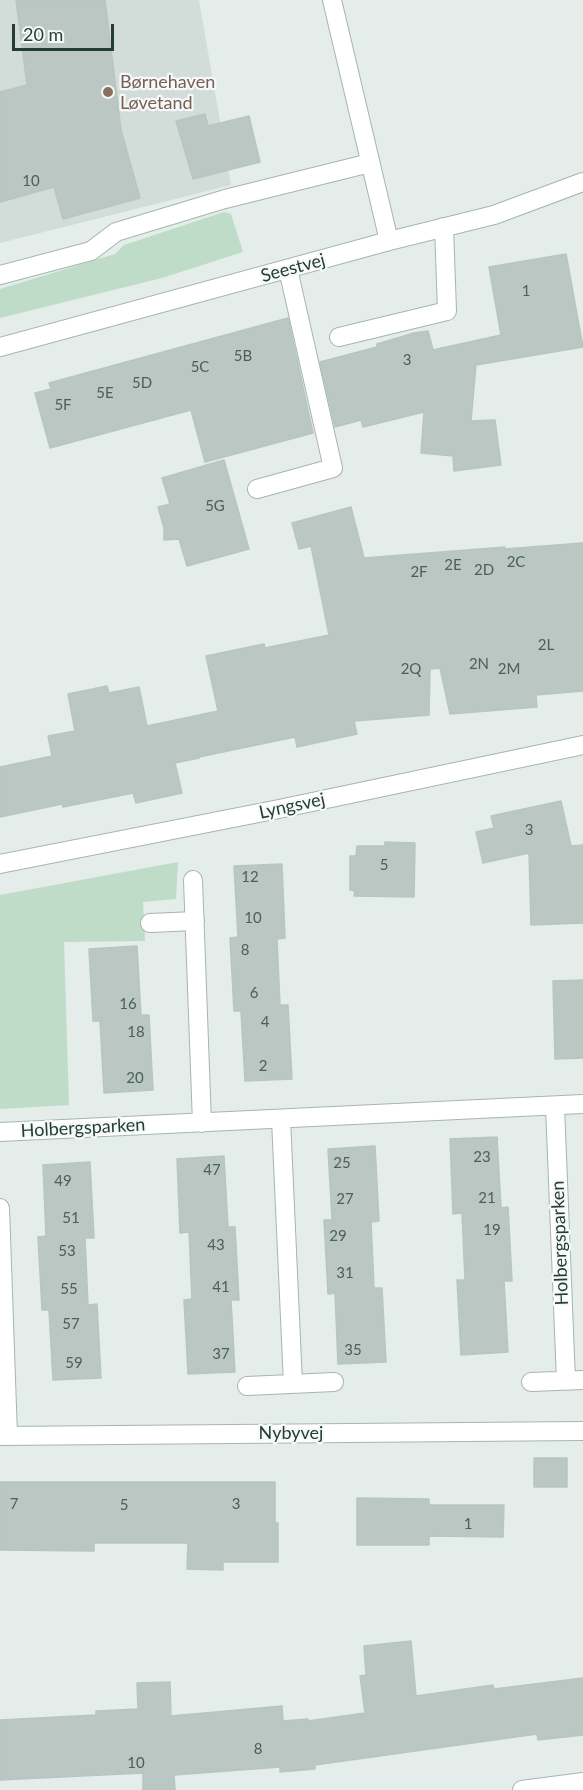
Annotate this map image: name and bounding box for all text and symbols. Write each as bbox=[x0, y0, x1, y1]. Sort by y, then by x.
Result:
scale bar bbox=[15, 12, 117, 50]
text: 20 m bbox=[23, 23, 63, 45]
place label: Børnehaven Løvetand bbox=[120, 71, 215, 113]
marker: Børnehaven Løvetand bbox=[101, 85, 115, 99]
house number: 10 bbox=[22, 172, 40, 190]
street label: Seestvej bbox=[258, 249, 328, 287]
house number: 1 bbox=[522, 282, 530, 300]
house number: 5B bbox=[234, 347, 252, 365]
house number: 3 bbox=[403, 351, 411, 369]
house number: 5C bbox=[191, 358, 209, 376]
house number: 5D bbox=[132, 374, 152, 392]
house number: 5E bbox=[96, 384, 114, 402]
house number: 5F bbox=[54, 396, 72, 414]
house number: 5G bbox=[205, 497, 225, 515]
house number: 2C bbox=[507, 553, 525, 571]
house number: 2E bbox=[444, 556, 462, 574]
house number: 2D bbox=[474, 561, 494, 579]
house number: 2F bbox=[410, 563, 428, 581]
house number: 2L bbox=[538, 636, 554, 654]
house number: 2N bbox=[469, 655, 489, 673]
house number: 2Q bbox=[401, 660, 421, 678]
house number: 2M bbox=[498, 660, 520, 678]
street label: Lyngsvej bbox=[257, 788, 327, 824]
house number: 3 bbox=[525, 821, 533, 839]
house number: 5 bbox=[380, 856, 388, 874]
house number: 12 bbox=[241, 868, 259, 886]
house number: 10 bbox=[244, 909, 262, 927]
house number: 8 bbox=[241, 941, 249, 959]
house number: 6 bbox=[250, 984, 258, 1002]
house number: 16 bbox=[119, 995, 137, 1013]
house number: 4 bbox=[261, 1013, 269, 1031]
house number: 18 bbox=[127, 1023, 145, 1041]
house number: 2 bbox=[259, 1057, 267, 1075]
house number: 20 bbox=[126, 1069, 144, 1087]
street label: Holbergsparken bbox=[20, 1114, 146, 1142]
house number: 23 bbox=[473, 1148, 491, 1166]
house number: 25 bbox=[333, 1154, 351, 1172]
house number: 47 bbox=[203, 1161, 221, 1179]
house number: 49 bbox=[54, 1172, 72, 1190]
street label: Holbergsparken bbox=[547, 1180, 573, 1306]
house number: 21 bbox=[478, 1189, 496, 1207]
house number: 27 bbox=[336, 1190, 354, 1208]
house number: 51 bbox=[62, 1209, 80, 1227]
house number: 19 bbox=[483, 1221, 501, 1239]
house number: 29 bbox=[329, 1227, 347, 1245]
house number: 43 bbox=[207, 1236, 225, 1254]
house number: 53 bbox=[58, 1242, 76, 1260]
house number: 31 bbox=[336, 1264, 354, 1282]
house number: 41 bbox=[212, 1278, 230, 1296]
house number: 55 bbox=[60, 1280, 78, 1298]
house number: 57 bbox=[62, 1315, 80, 1333]
house number: 35 bbox=[344, 1341, 362, 1359]
house number: 37 bbox=[212, 1345, 230, 1363]
house number: 59 bbox=[65, 1354, 83, 1372]
street label: Nybyvej bbox=[259, 1422, 323, 1444]
house number: 7 bbox=[10, 1495, 18, 1513]
house number: 3 bbox=[232, 1495, 240, 1513]
house number: 5 bbox=[120, 1496, 128, 1514]
house number: 1 bbox=[464, 1515, 472, 1533]
house number: 8 bbox=[254, 1740, 262, 1758]
house number: 10 bbox=[127, 1754, 145, 1772]

